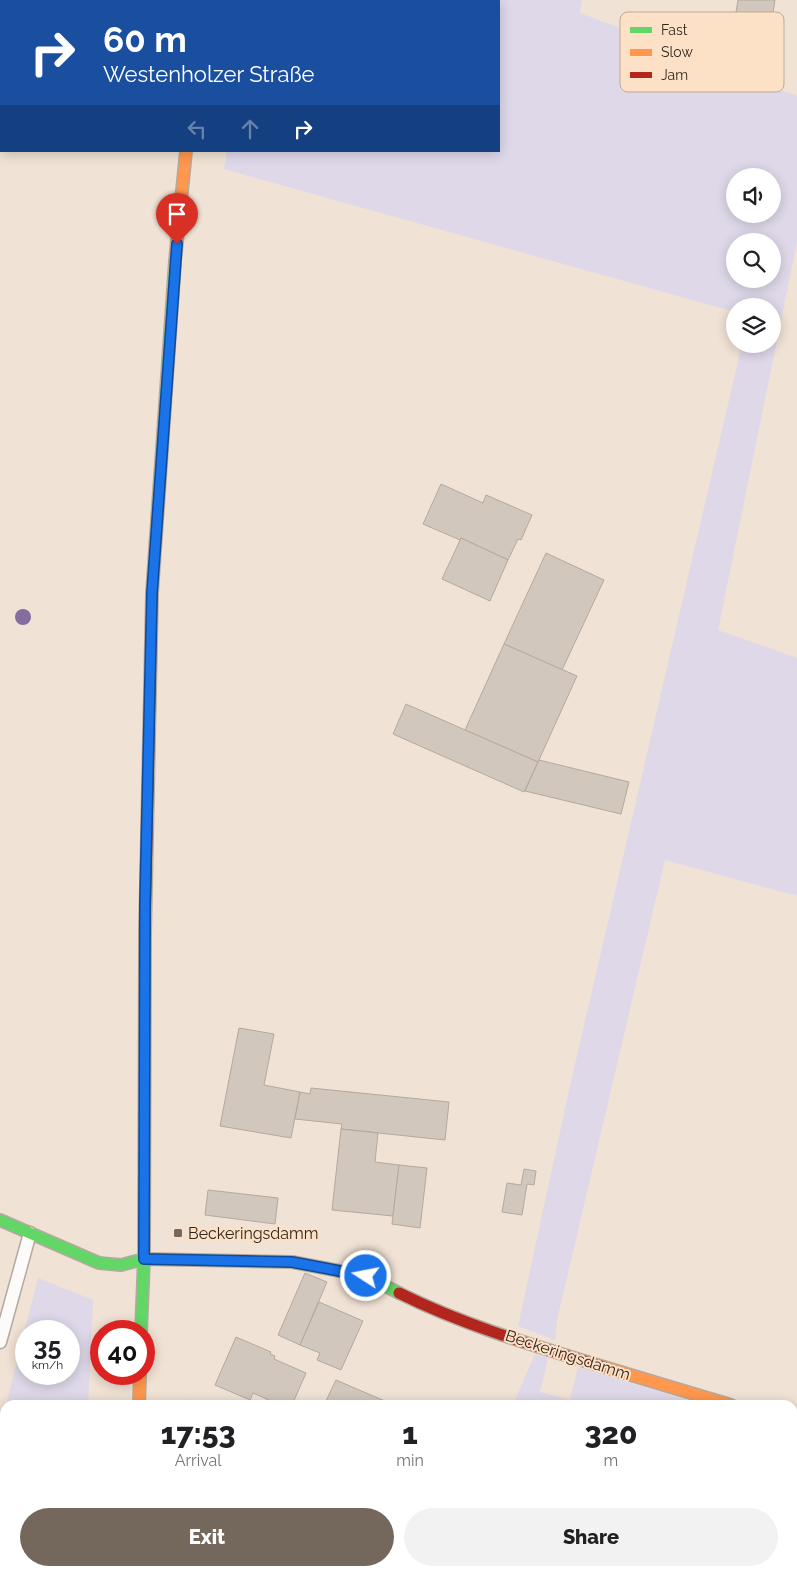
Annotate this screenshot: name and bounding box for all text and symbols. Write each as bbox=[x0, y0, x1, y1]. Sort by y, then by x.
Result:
legend bbox=[620, 12, 784, 92]
text: 60 m bbox=[103, 19, 187, 60]
icon: right bbox=[20, 20, 85, 85]
text: Fast bbox=[661, 22, 688, 38]
text: Slow bbox=[661, 44, 693, 60]
text: Westenholzer Straße bbox=[103, 61, 314, 87]
text: Jam bbox=[661, 67, 688, 83]
icon: left bbox=[183, 115, 211, 143]
icon: ahead bbox=[236, 115, 264, 143]
icon: right bbox=[289, 115, 317, 143]
map controls bbox=[726, 168, 781, 353]
button: sound bbox=[726, 168, 781, 223]
pin bbox=[156, 193, 198, 244]
icon: arrive bbox=[163, 200, 191, 228]
button: search bbox=[726, 233, 781, 288]
button: layers bbox=[726, 298, 781, 353]
place label: Beckeringsdamm bbox=[188, 1224, 318, 1243]
marker: Beckeringsdamm bbox=[172, 1227, 184, 1239]
position arrow bbox=[339, 1249, 391, 1301]
speed limit sign: 40 bbox=[90, 1320, 155, 1385]
street label: Beckeringsdamm bbox=[503, 1326, 633, 1384]
text: 35 bbox=[34, 1331, 61, 1361]
text: km/h bbox=[32, 1358, 63, 1372]
text: 17:53 bbox=[161, 1416, 236, 1451]
text: 1 bbox=[402, 1416, 418, 1451]
text: 320 bbox=[584, 1416, 637, 1451]
text: Arrival bbox=[175, 1451, 222, 1470]
text: min bbox=[396, 1451, 424, 1470]
text: m bbox=[603, 1451, 618, 1470]
button: Exit bbox=[20, 1508, 394, 1566]
button: Share bbox=[404, 1508, 778, 1566]

